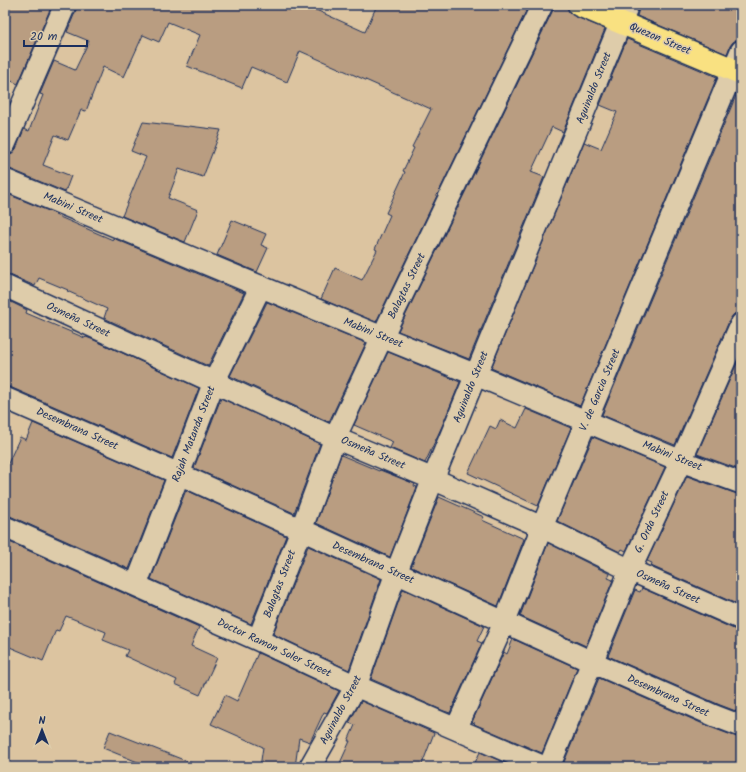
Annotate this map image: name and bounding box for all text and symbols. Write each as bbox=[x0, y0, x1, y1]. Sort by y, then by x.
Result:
street label: Quezon Street bbox=[626, 18, 694, 60]
scale bar bbox=[24, 22, 87, 48]
text: 20 m bbox=[30, 27, 58, 46]
street label: Aguinaldo Street bbox=[571, 49, 617, 127]
street label: Mabini Street bbox=[40, 187, 106, 229]
street label: Balagtas Street bbox=[383, 249, 431, 322]
street label: Osmeña Street bbox=[43, 297, 113, 343]
street label: Mabini Street bbox=[340, 313, 406, 353]
street label: V. de Garcia Street bbox=[574, 345, 626, 434]
street label: Aguinaldo Street bbox=[448, 348, 494, 426]
street label: Rajah Matanda Street bbox=[167, 383, 221, 485]
street label: Desembrana Street bbox=[33, 403, 122, 455]
street label: Osmeña Street bbox=[338, 431, 409, 475]
street label: Mabini Street bbox=[639, 436, 705, 476]
street label: G. Orda Street bbox=[630, 487, 675, 556]
street label: Desembrana Street bbox=[329, 537, 418, 589]
street label: Balagtas Street bbox=[259, 547, 302, 621]
street label: Osmeña Street bbox=[633, 565, 704, 609]
street label: Doctor Ramon Soler Street bbox=[214, 614, 335, 683]
street label: Desembrana Street bbox=[624, 670, 713, 722]
street label: Aguinaldo Street bbox=[315, 671, 367, 748]
north arrow bbox=[22, 710, 62, 750]
text: N bbox=[39, 712, 46, 730]

